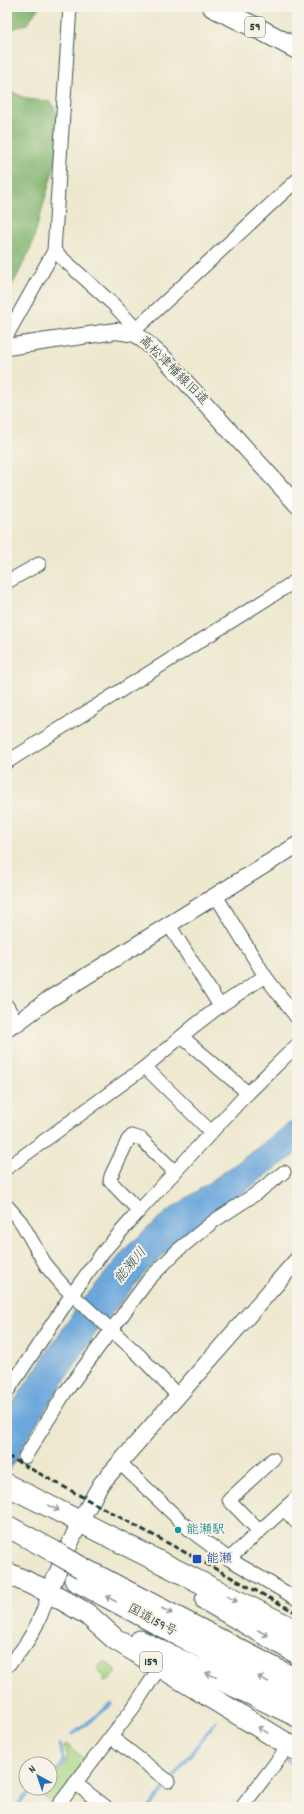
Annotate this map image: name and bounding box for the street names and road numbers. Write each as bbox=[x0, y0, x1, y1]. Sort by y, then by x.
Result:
road number: 59 bbox=[245, 17, 265, 37]
street label: 高松津幡線旧道 bbox=[134, 332, 212, 410]
street label: 国道159号 bbox=[124, 1600, 180, 1642]
road number: 159 bbox=[140, 1652, 162, 1672]

